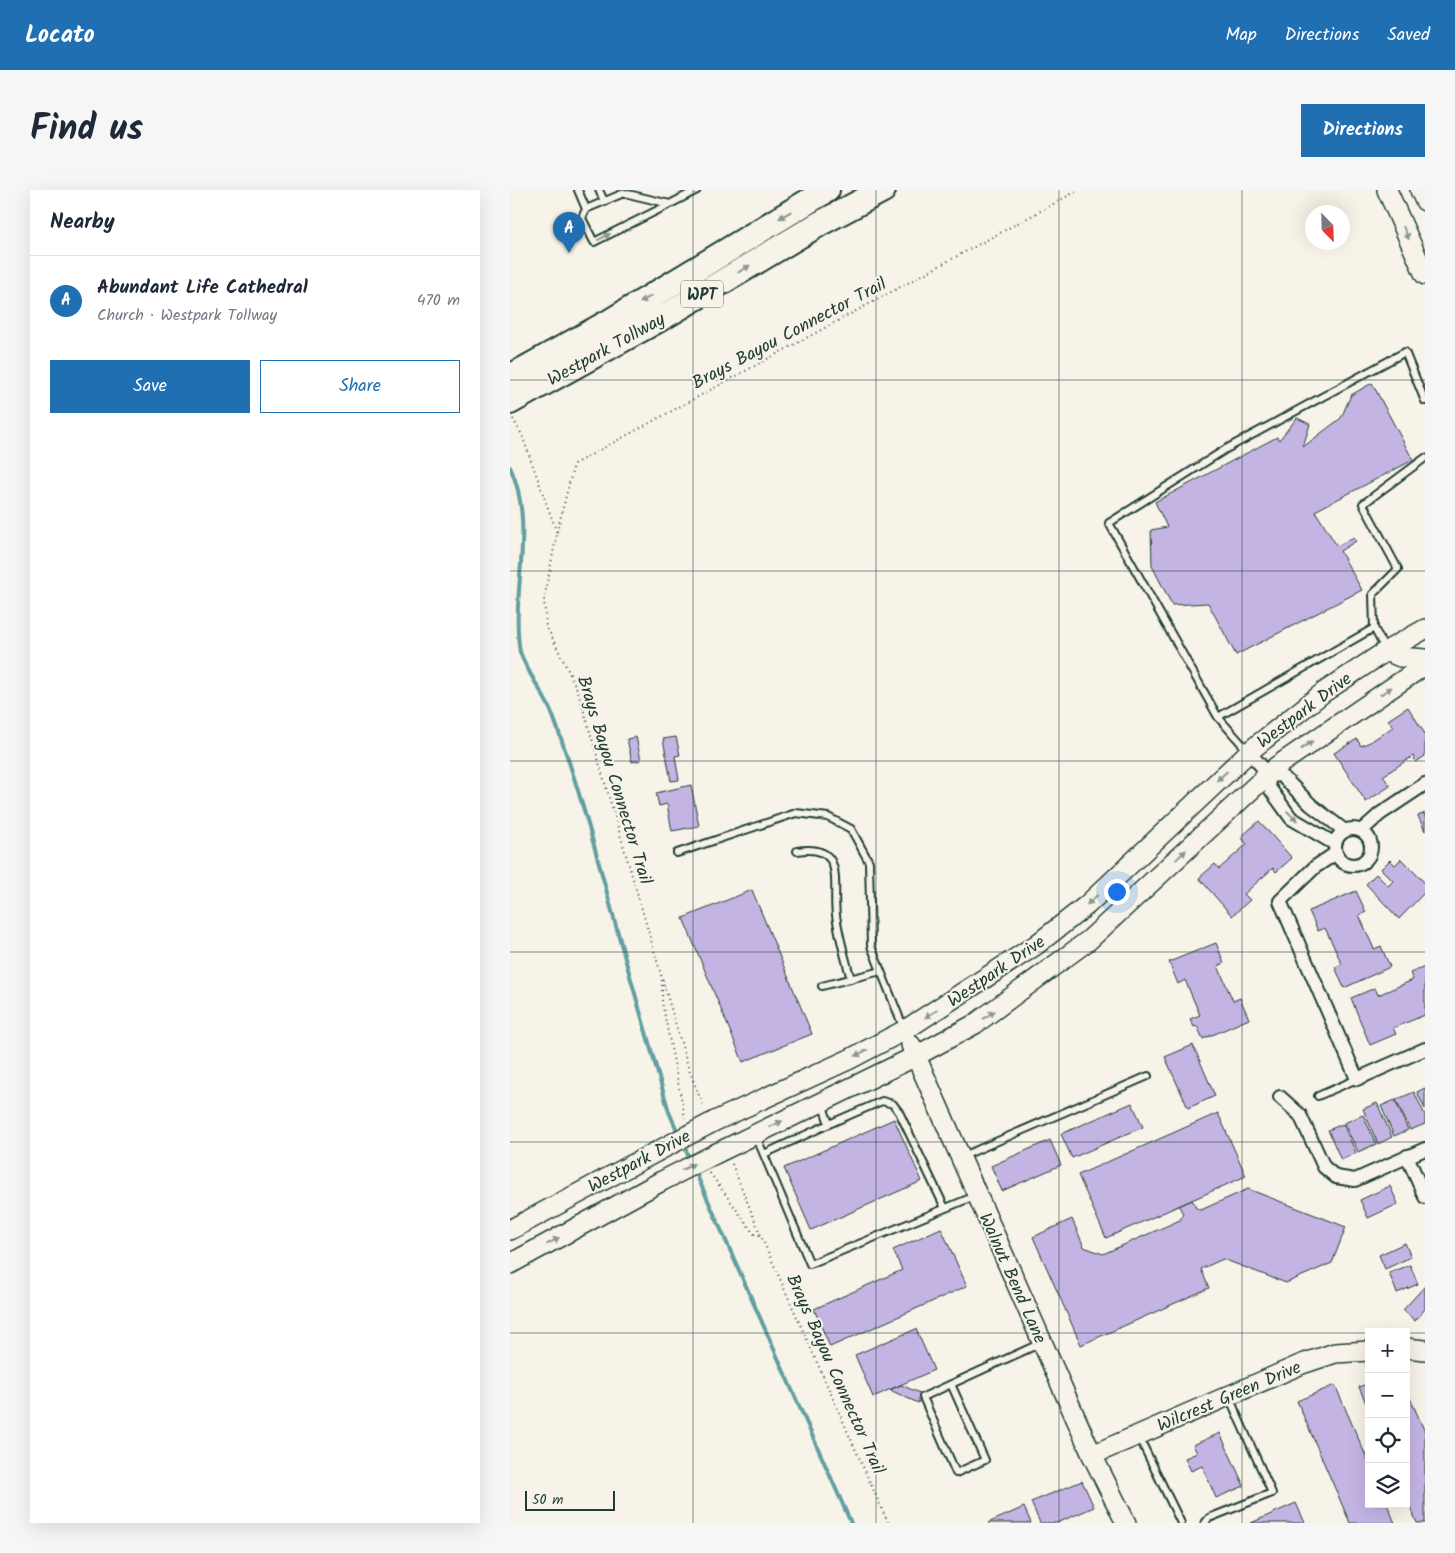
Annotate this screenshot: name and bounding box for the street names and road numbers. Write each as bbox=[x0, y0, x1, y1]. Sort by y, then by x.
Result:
street label: Brays Bayou Connector Trail bbox=[687, 270, 893, 398]
road number: WPT bbox=[681, 280, 723, 308]
street label: Westpark Tollway bbox=[542, 306, 672, 395]
street label: Westpark Drive bbox=[1251, 666, 1359, 757]
street label: Brays Bayou Connector Trail bbox=[568, 673, 659, 889]
street label: Westpark Drive bbox=[942, 929, 1052, 1016]
street label: Westpark Drive bbox=[583, 1123, 696, 1202]
street label: Walnut Bend Lane bbox=[970, 1208, 1053, 1349]
street label: Brays Bayou Connector Trail bbox=[777, 1270, 892, 1480]
street label: Wilcrest Green Drive bbox=[1153, 1354, 1306, 1441]

